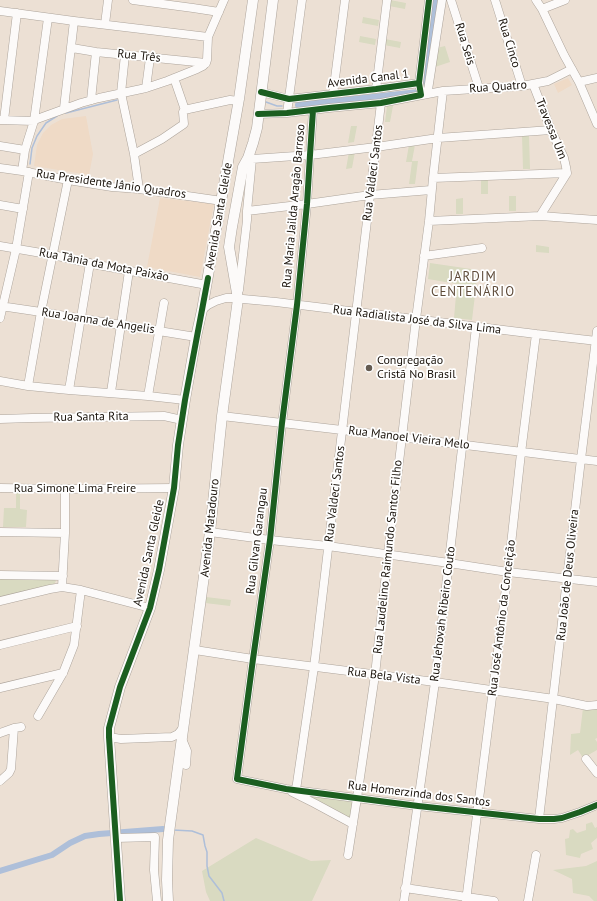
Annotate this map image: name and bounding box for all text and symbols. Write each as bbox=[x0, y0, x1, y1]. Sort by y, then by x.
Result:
street label: Rua Cinco bbox=[495, 17, 523, 69]
street label: Rua Seis bbox=[452, 21, 478, 67]
street label: Rua Três bbox=[117, 47, 161, 65]
street label: Avenida Canal 1 bbox=[326, 67, 410, 91]
street label: Rua Quatro bbox=[469, 78, 527, 96]
street label: Travessa Um bbox=[532, 97, 570, 161]
street label: Rua Maria Jailda Aragão Barroso bbox=[280, 123, 308, 289]
street label: Rua Valdeci Santos bbox=[360, 124, 386, 222]
street label: Avenida Santa Gleide bbox=[202, 161, 236, 271]
street label: Rua Presidente Jânio Quadros bbox=[35, 166, 187, 202]
street label: Rua Tânia da Mota Paixão bbox=[38, 245, 170, 285]
district label: JARDIM CENTENÁRIO bbox=[431, 269, 515, 300]
street label: Rua Radialista José da Silva Lima bbox=[332, 303, 502, 337]
street label: Rua Joanna de Angelis bbox=[40, 305, 156, 337]
place label: Congregação Cristã No Brasil bbox=[377, 354, 456, 382]
marker: Congregação Cristã No Brasil bbox=[364, 363, 374, 373]
street label: Rua Santa Rita bbox=[53, 409, 129, 425]
street label: Rua Manoel Vieira Melo bbox=[348, 423, 470, 453]
street label: Rua Valdeci Santos bbox=[322, 445, 348, 543]
street label: Rua Laudelino Raimundo Santos Filho bbox=[371, 459, 405, 655]
street label: Avenida Matadouro bbox=[198, 478, 222, 578]
street label: Rua Simone Lima Freire bbox=[14, 482, 136, 496]
street label: Rua Gilvan Garangau bbox=[243, 487, 271, 595]
street label: Avenida Santa Gleide bbox=[131, 498, 167, 608]
street label: Rua João de Deus Oliveira bbox=[554, 508, 582, 642]
street label: Rua José Antônio da Conceição bbox=[485, 539, 519, 697]
street label: Rua Jehovah Ribeiro Couto bbox=[428, 546, 458, 682]
street label: Rua Bela Vista bbox=[347, 664, 421, 688]
street label: Rua Homerzinda dos Santos bbox=[347, 778, 491, 810]

